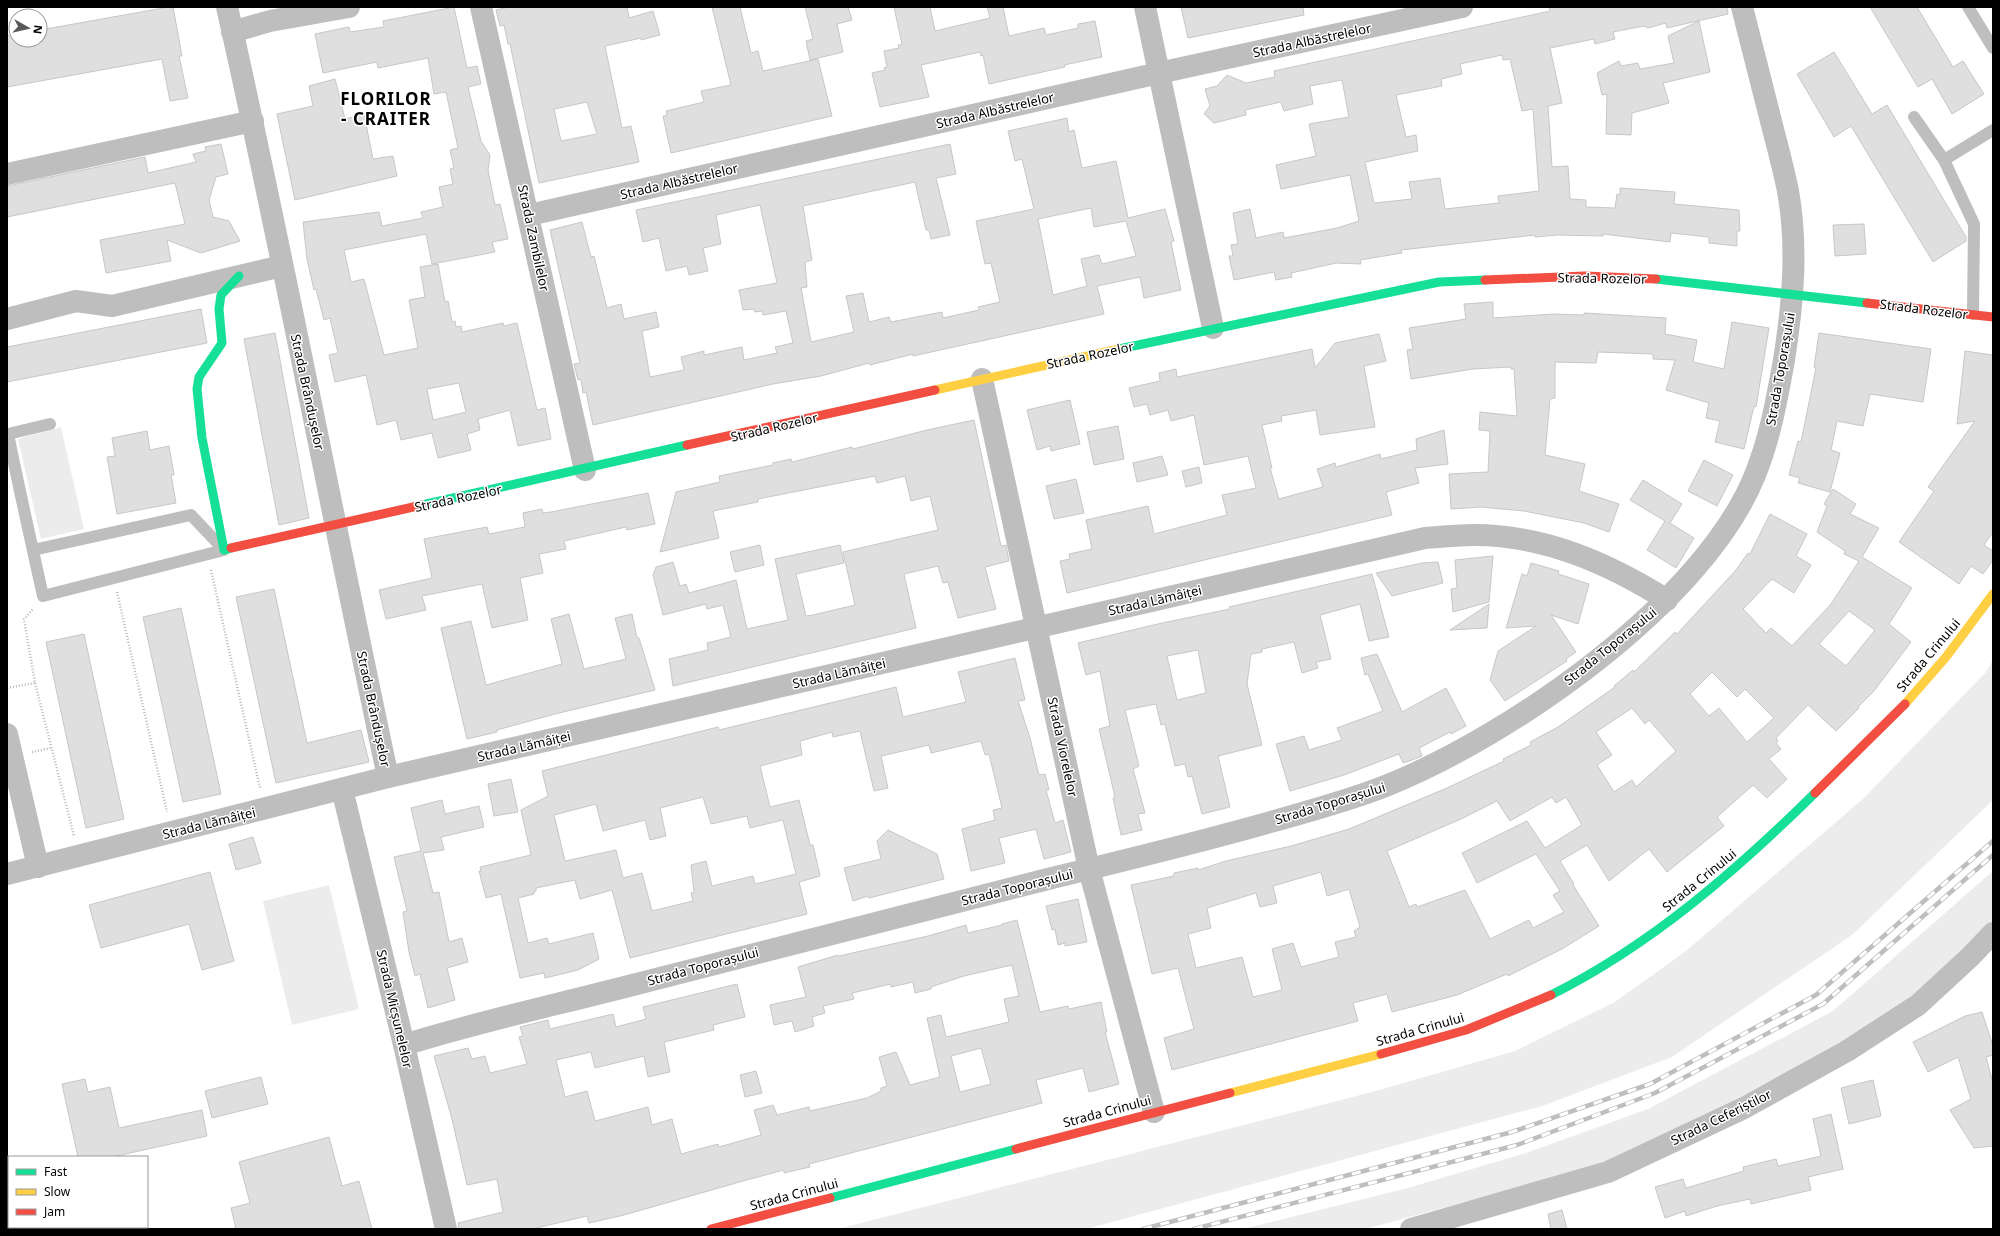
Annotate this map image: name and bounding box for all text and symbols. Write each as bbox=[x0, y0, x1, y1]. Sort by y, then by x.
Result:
north arrow bbox=[8, 8, 48, 48]
street label: Strada Albăstrelelor bbox=[1251, 19, 1373, 61]
text: N bbox=[30, 24, 46, 35]
district label: FLORILOR - CRAITER bbox=[340, 87, 432, 130]
street label: Strada Albăstrelelor bbox=[934, 88, 1056, 132]
street label: Strada Albăstrelelor bbox=[618, 159, 740, 203]
street label: Strada Zambilelor bbox=[514, 183, 554, 294]
street label: Strada Rozelor bbox=[1557, 268, 1647, 288]
street label: Strada Rozelor bbox=[1879, 295, 1970, 323]
street label: Strada Toporașului bbox=[1761, 311, 1799, 427]
street label: Strada Brândușelor bbox=[287, 332, 329, 452]
street label: Strada Rozelor bbox=[1045, 337, 1136, 373]
street label: Strada Rozelor bbox=[729, 408, 820, 446]
street label: Strada Rozelor bbox=[413, 480, 504, 516]
street label: Strada Lămâiței bbox=[1107, 581, 1203, 619]
street label: Strada Toporașului bbox=[1560, 603, 1660, 689]
street label: Strada Crinului bbox=[1892, 614, 1964, 696]
street label: Strada Brândușelor bbox=[353, 649, 395, 769]
street label: Strada Lămâiței bbox=[791, 654, 887, 692]
street label: Strada Viorelelor bbox=[1044, 695, 1082, 799]
street label: Strada Lămâiței bbox=[476, 727, 572, 765]
street label: Strada Toporașului bbox=[1273, 778, 1387, 828]
street label: Strada Lămâiței bbox=[161, 803, 257, 843]
street label: Strada Crinului bbox=[1658, 844, 1740, 916]
street label: Strada Toporașului bbox=[959, 864, 1075, 910]
street label: Strada Toporașului bbox=[645, 943, 761, 989]
street label: Strada Micșunelelor bbox=[373, 948, 418, 1071]
street label: Strada Crinului bbox=[1374, 1008, 1466, 1050]
street label: Strada Ceferiștilor bbox=[1668, 1085, 1775, 1149]
street label: Strada Crinului bbox=[1061, 1091, 1153, 1131]
legend bbox=[8, 1156, 148, 1228]
text: Fast bbox=[44, 1163, 68, 1180]
street label: Strada Crinului bbox=[748, 1174, 840, 1214]
text: Slow bbox=[44, 1183, 71, 1200]
text: Jam bbox=[43, 1203, 65, 1220]

